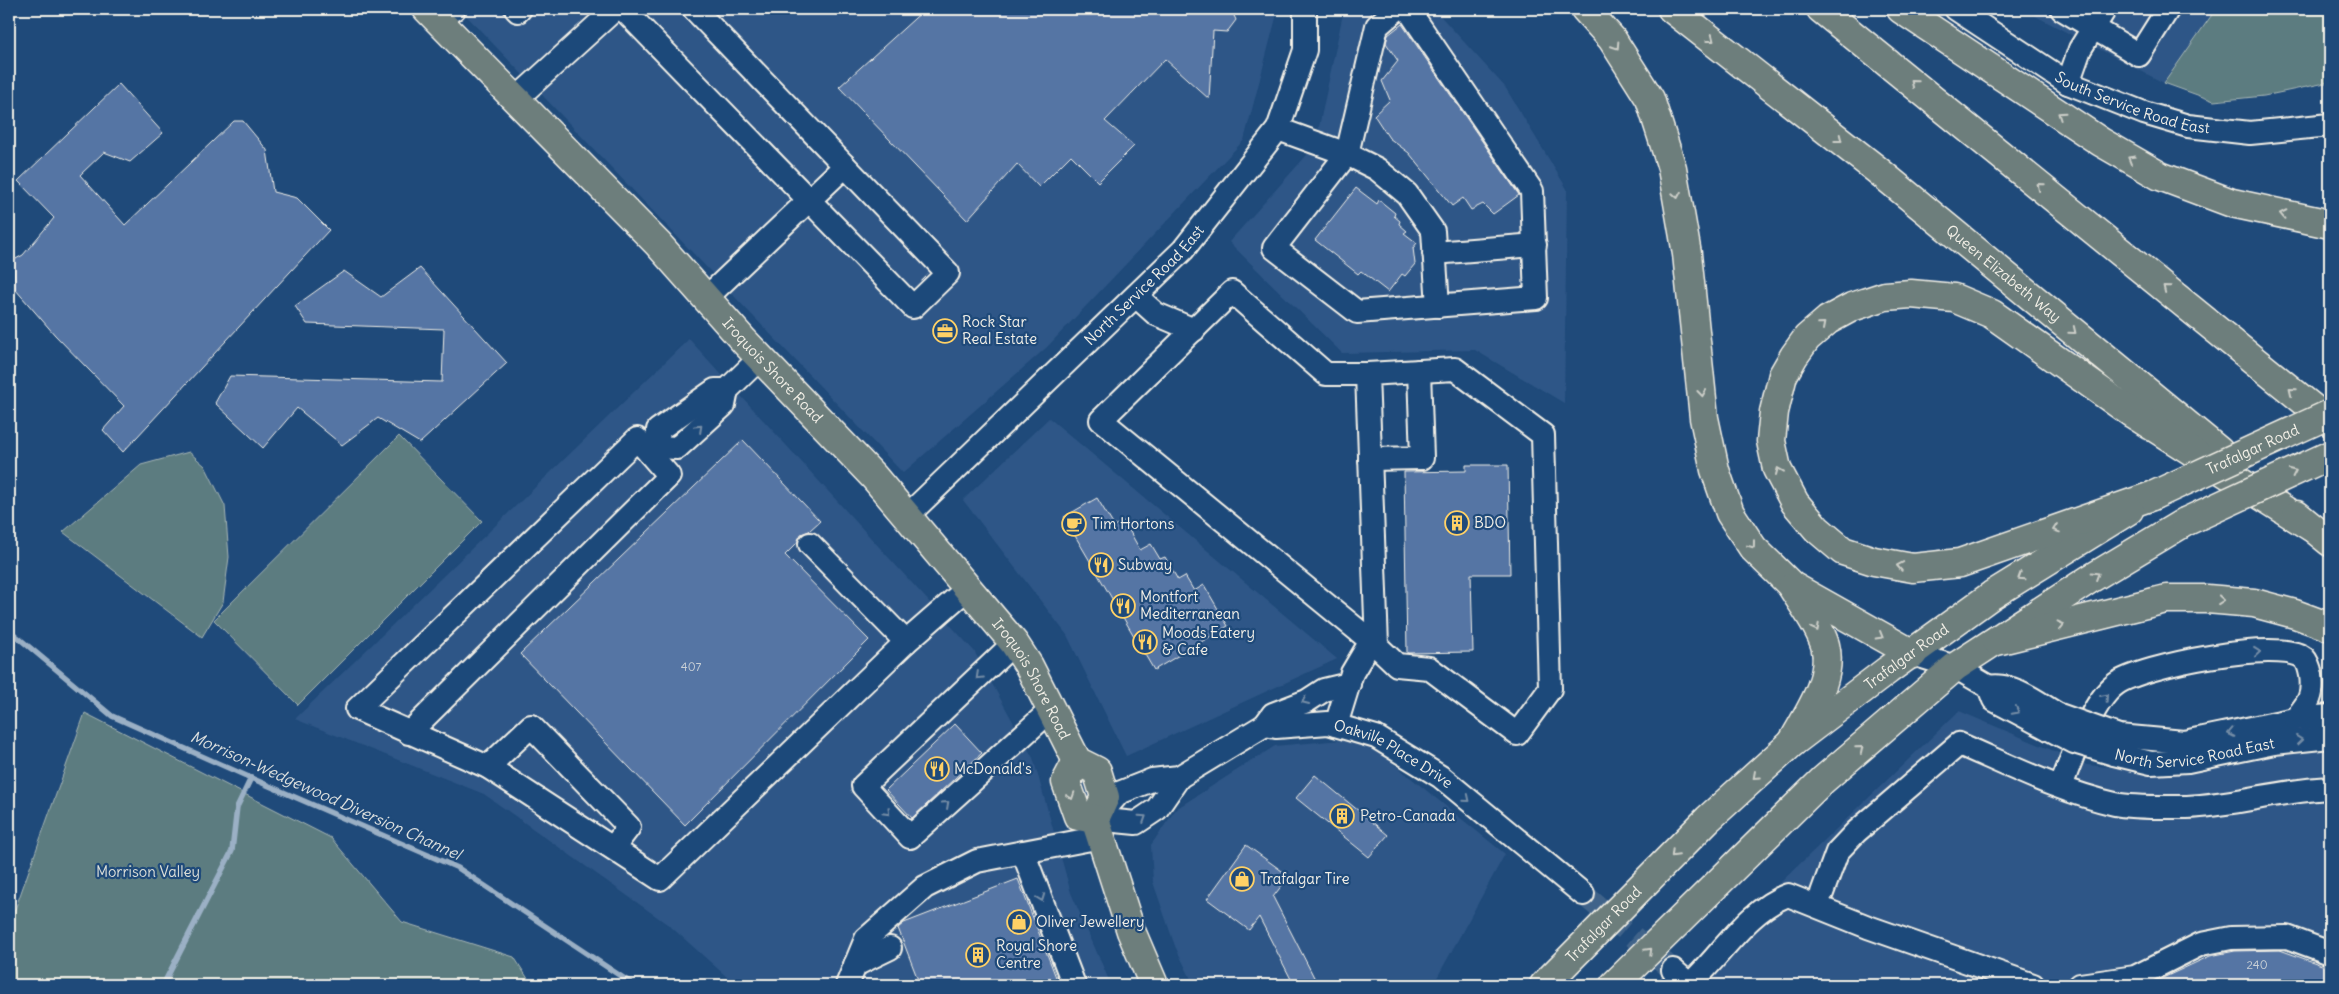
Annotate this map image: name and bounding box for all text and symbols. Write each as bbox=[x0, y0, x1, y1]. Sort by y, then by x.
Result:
one-way arrow bbox=[1705, 33, 1714, 41]
one-way arrow bbox=[1610, 41, 1619, 50]
street label: South Service Road East bbox=[2052, 67, 2211, 137]
one-way arrow bbox=[1911, 80, 1920, 89]
one-way arrow bbox=[2057, 112, 2066, 121]
one-way arrow bbox=[1833, 134, 1842, 143]
one-way arrow bbox=[2127, 155, 2136, 165]
one-way arrow bbox=[2037, 182, 2046, 191]
one-way arrow bbox=[1671, 191, 1681, 199]
one-way arrow bbox=[2278, 209, 2287, 219]
street label: Queen Elizabeth Way bbox=[1942, 220, 2065, 326]
street label: North Service Road East bbox=[1080, 221, 1208, 349]
one-way arrow bbox=[2163, 285, 2172, 294]
place label: Rock Star Real Estate bbox=[962, 312, 1037, 348]
street label: Iroquois Shore Road bbox=[719, 313, 827, 427]
office icon: Rock Star Real Estate bbox=[932, 318, 958, 344]
one-way arrow bbox=[1816, 322, 1825, 331]
one-way arrow bbox=[2067, 325, 2076, 333]
one-way arrow bbox=[2289, 387, 2298, 396]
one-way arrow bbox=[1696, 390, 1707, 398]
street label: Trafalgar Road bbox=[2203, 420, 2302, 479]
one-way arrow bbox=[693, 425, 702, 434]
one-way arrow bbox=[2288, 467, 2297, 478]
one-way arrow bbox=[1775, 468, 1785, 476]
building icon: BDO bbox=[1444, 510, 1470, 536]
cafe icon: Tim Hortons bbox=[1061, 511, 1087, 537]
place label: BDO bbox=[1474, 513, 1506, 532]
place label: Tim Hortons bbox=[1092, 514, 1174, 533]
one-way arrow bbox=[2052, 524, 2061, 534]
one-way arrow bbox=[1746, 540, 1755, 549]
restaurant icon: Subway bbox=[1088, 552, 1114, 578]
place label: Subway bbox=[1118, 555, 1172, 574]
one-way arrow bbox=[1896, 561, 1904, 571]
one-way arrow bbox=[2017, 570, 2026, 580]
one-way arrow bbox=[2091, 572, 2100, 582]
place label: Montfort Mediterranean bbox=[1140, 587, 1240, 623]
restaurant icon: Montfort Mediterranean bbox=[1110, 593, 1136, 619]
one-way arrow bbox=[2217, 594, 2225, 605]
street label: Iroquois Shore Road bbox=[988, 614, 1075, 743]
street label: Trafalgar Road bbox=[1860, 619, 1952, 694]
one-way arrow bbox=[2057, 620, 2066, 631]
place label: Moods Eatery & Cafe bbox=[1162, 623, 1255, 659]
one-way arrow bbox=[1810, 623, 1820, 632]
restaurant icon: Moods Eatery & Cafe bbox=[1132, 629, 1158, 655]
one-way arrow bbox=[1874, 630, 1883, 640]
one-way arrow bbox=[2253, 647, 2261, 658]
house number: 407 bbox=[681, 659, 701, 674]
one-way arrow bbox=[975, 670, 984, 679]
one-way arrow bbox=[2099, 693, 2108, 702]
one-way arrow bbox=[1301, 695, 1310, 705]
one-way arrow bbox=[2010, 705, 2019, 715]
street label: Oakville Place Drive bbox=[1332, 715, 1457, 792]
water label: Morrison-Wedgewood Diversion Channel bbox=[188, 726, 467, 865]
one-way arrow bbox=[2226, 727, 2235, 738]
street label: North Service Road East bbox=[2113, 733, 2276, 772]
one-way arrow bbox=[2296, 735, 2304, 746]
one-way arrow bbox=[1854, 746, 1863, 754]
restaurant icon: McDonald's bbox=[924, 756, 950, 782]
place label: McDonald's bbox=[954, 759, 1032, 778]
one-way arrow bbox=[1752, 770, 1761, 779]
one-way arrow bbox=[1065, 792, 1075, 800]
one-way arrow bbox=[1462, 793, 1471, 802]
one-way arrow bbox=[941, 801, 950, 810]
building icon: Petro-Canada bbox=[1329, 803, 1355, 829]
one-way arrow bbox=[881, 806, 890, 815]
place label: Petro-Canada bbox=[1360, 806, 1456, 825]
one-way arrow bbox=[1137, 815, 1146, 824]
one-way arrow bbox=[1671, 848, 1680, 857]
park label: Morrison Valley bbox=[96, 862, 200, 881]
shop icon: Trafalgar Tire bbox=[1229, 866, 1255, 892]
place label: Trafalgar Tire bbox=[1260, 869, 1350, 888]
street label: Trafalgar Road bbox=[1562, 882, 1645, 966]
one-way arrow bbox=[1034, 893, 1045, 902]
shop icon: Oliver Jewellery bbox=[1006, 909, 1032, 935]
place label: Oliver Jewellery bbox=[1036, 912, 1144, 931]
place label: Royal Shore Centre bbox=[996, 936, 1077, 972]
building icon: Royal Shore Centre bbox=[965, 942, 991, 968]
one-way arrow bbox=[1643, 948, 1652, 957]
house number: 240 bbox=[2246, 957, 2268, 972]

